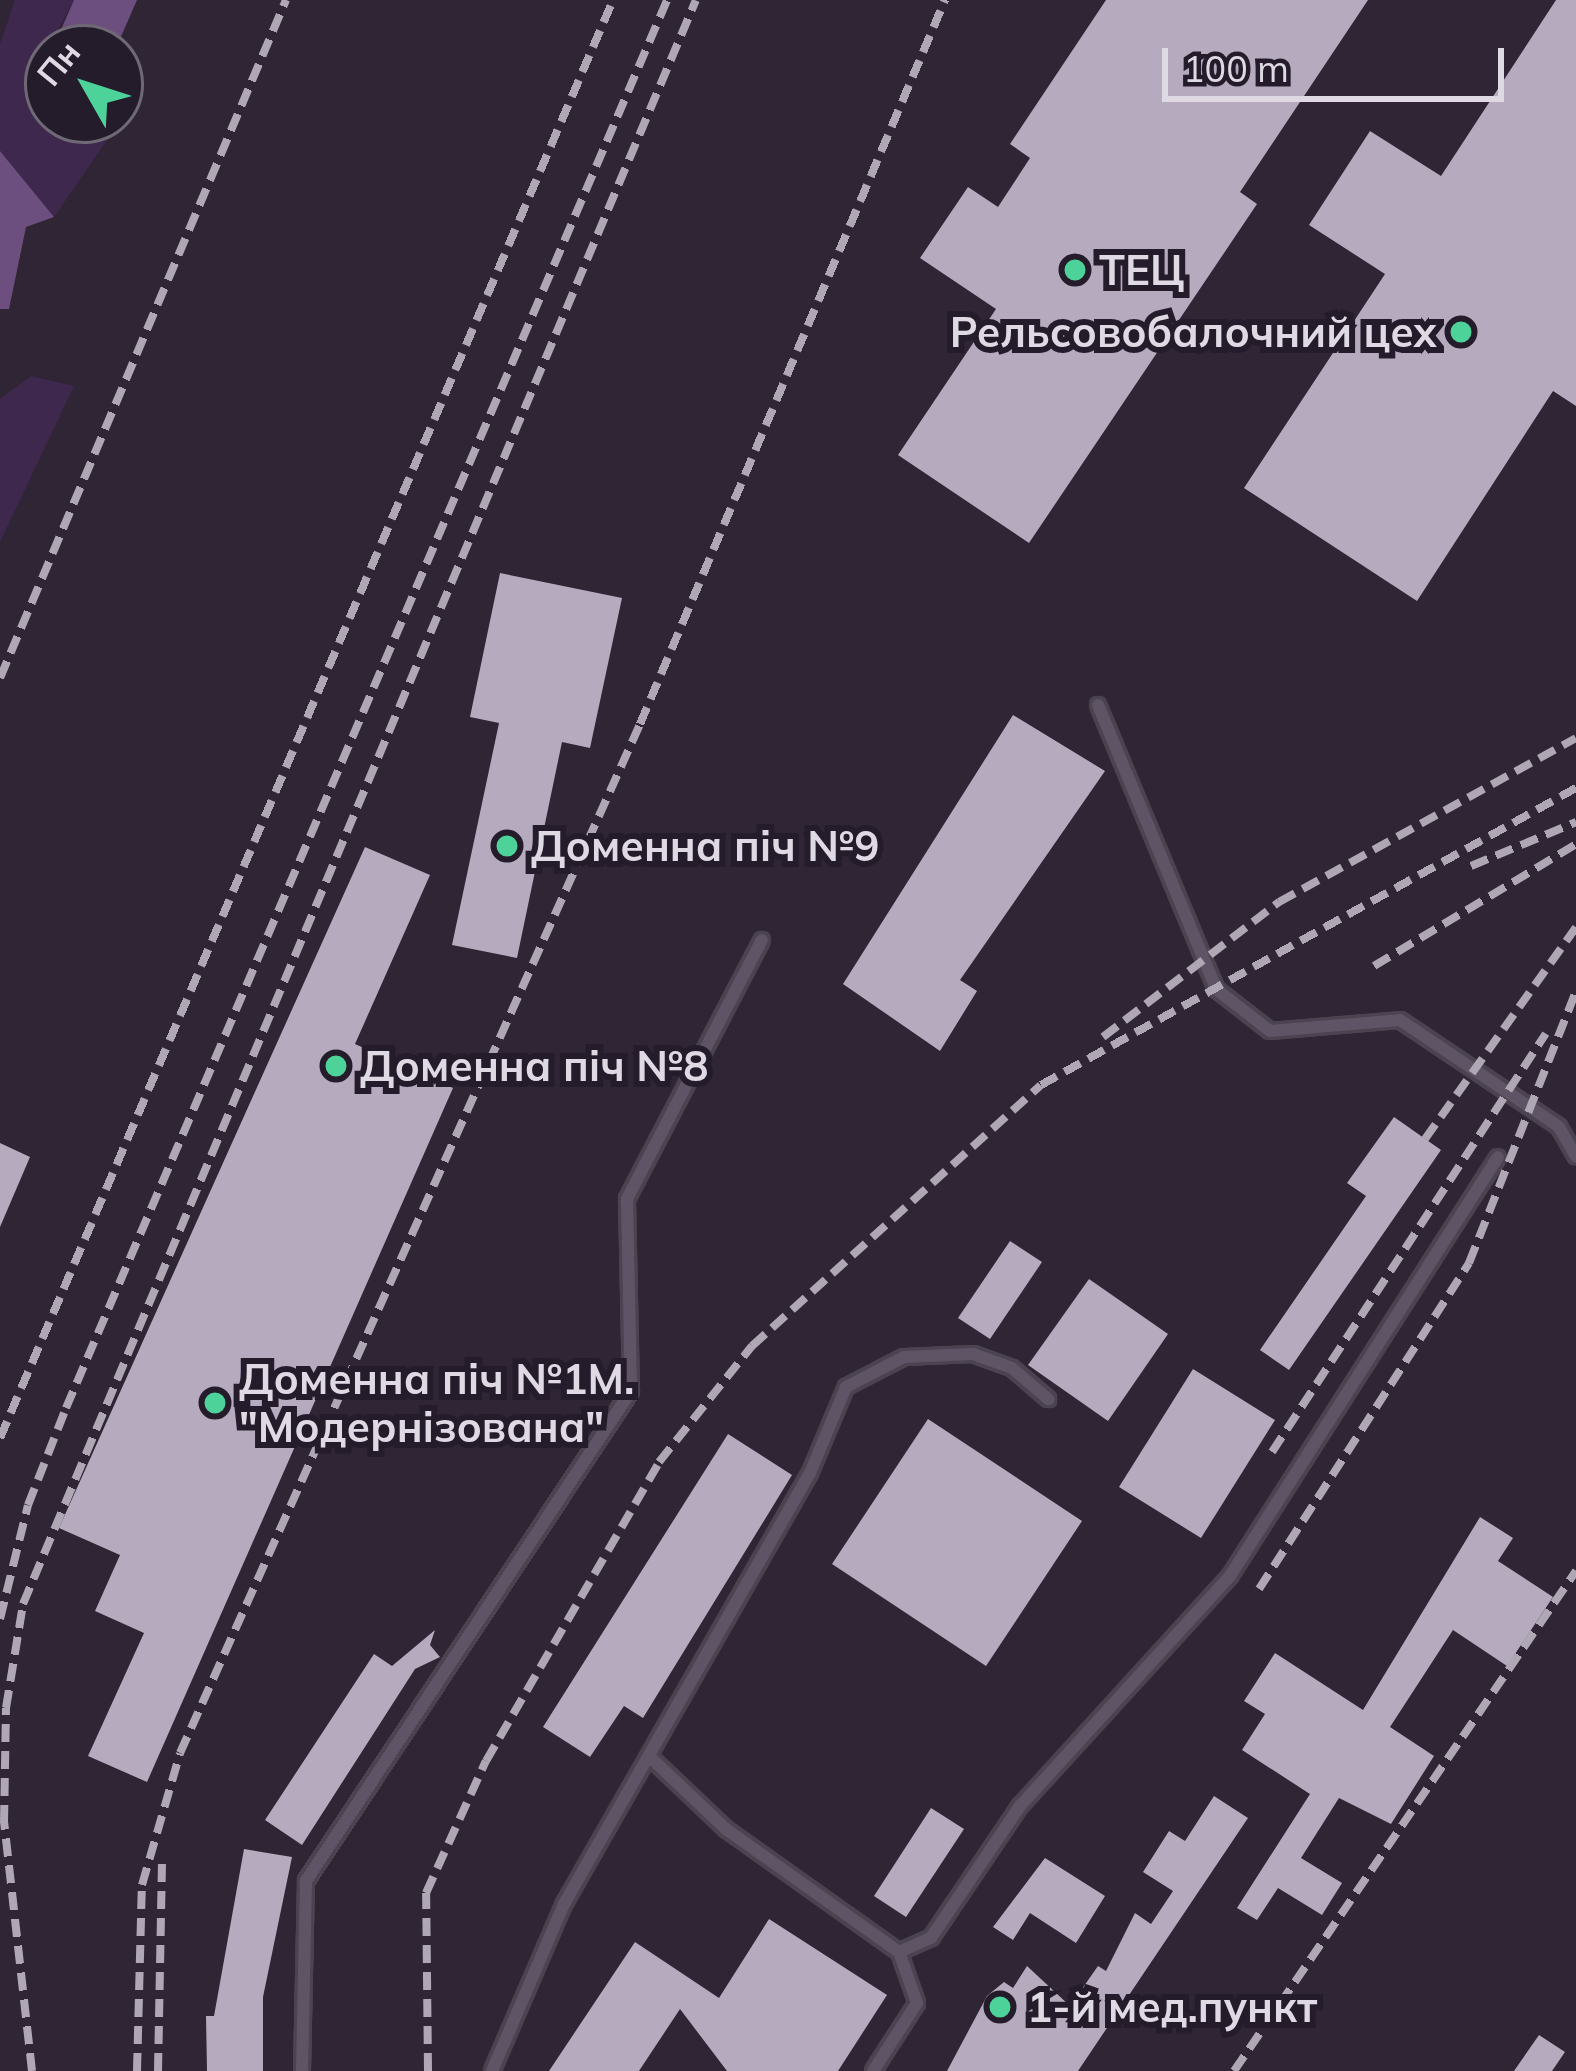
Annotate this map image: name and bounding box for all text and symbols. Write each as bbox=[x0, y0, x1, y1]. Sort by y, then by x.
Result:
north arrow bbox=[24, 24, 144, 144]
scale bar bbox=[1168, 24, 1510, 98]
text: Пн bbox=[28, 32, 88, 94]
text: 100 m bbox=[1183, 46, 1289, 91]
place label: ТЕЦ bbox=[1099, 245, 1184, 295]
marker: ТЕЦ bbox=[1062, 257, 1088, 283]
place label: Рельсовобалочний цех bbox=[950, 307, 1437, 357]
marker: Рельсовобалочний цех bbox=[1448, 319, 1474, 345]
place label: Доменна піч №9 bbox=[531, 821, 879, 871]
marker: Доменна піч №9 bbox=[494, 833, 520, 859]
place label: Доменна піч №8 bbox=[360, 1041, 708, 1091]
marker: Доменна піч №8 bbox=[323, 1053, 349, 1079]
place label: Доменна піч №1М. "Модернізована" bbox=[239, 1354, 634, 1452]
marker: Доменна піч №1М. "Модернізована" bbox=[202, 1390, 228, 1416]
place label: 1-й мед.пункт bbox=[1027, 1982, 1317, 2032]
marker: 1-й мед.пункт bbox=[984, 1991, 1016, 2023]

